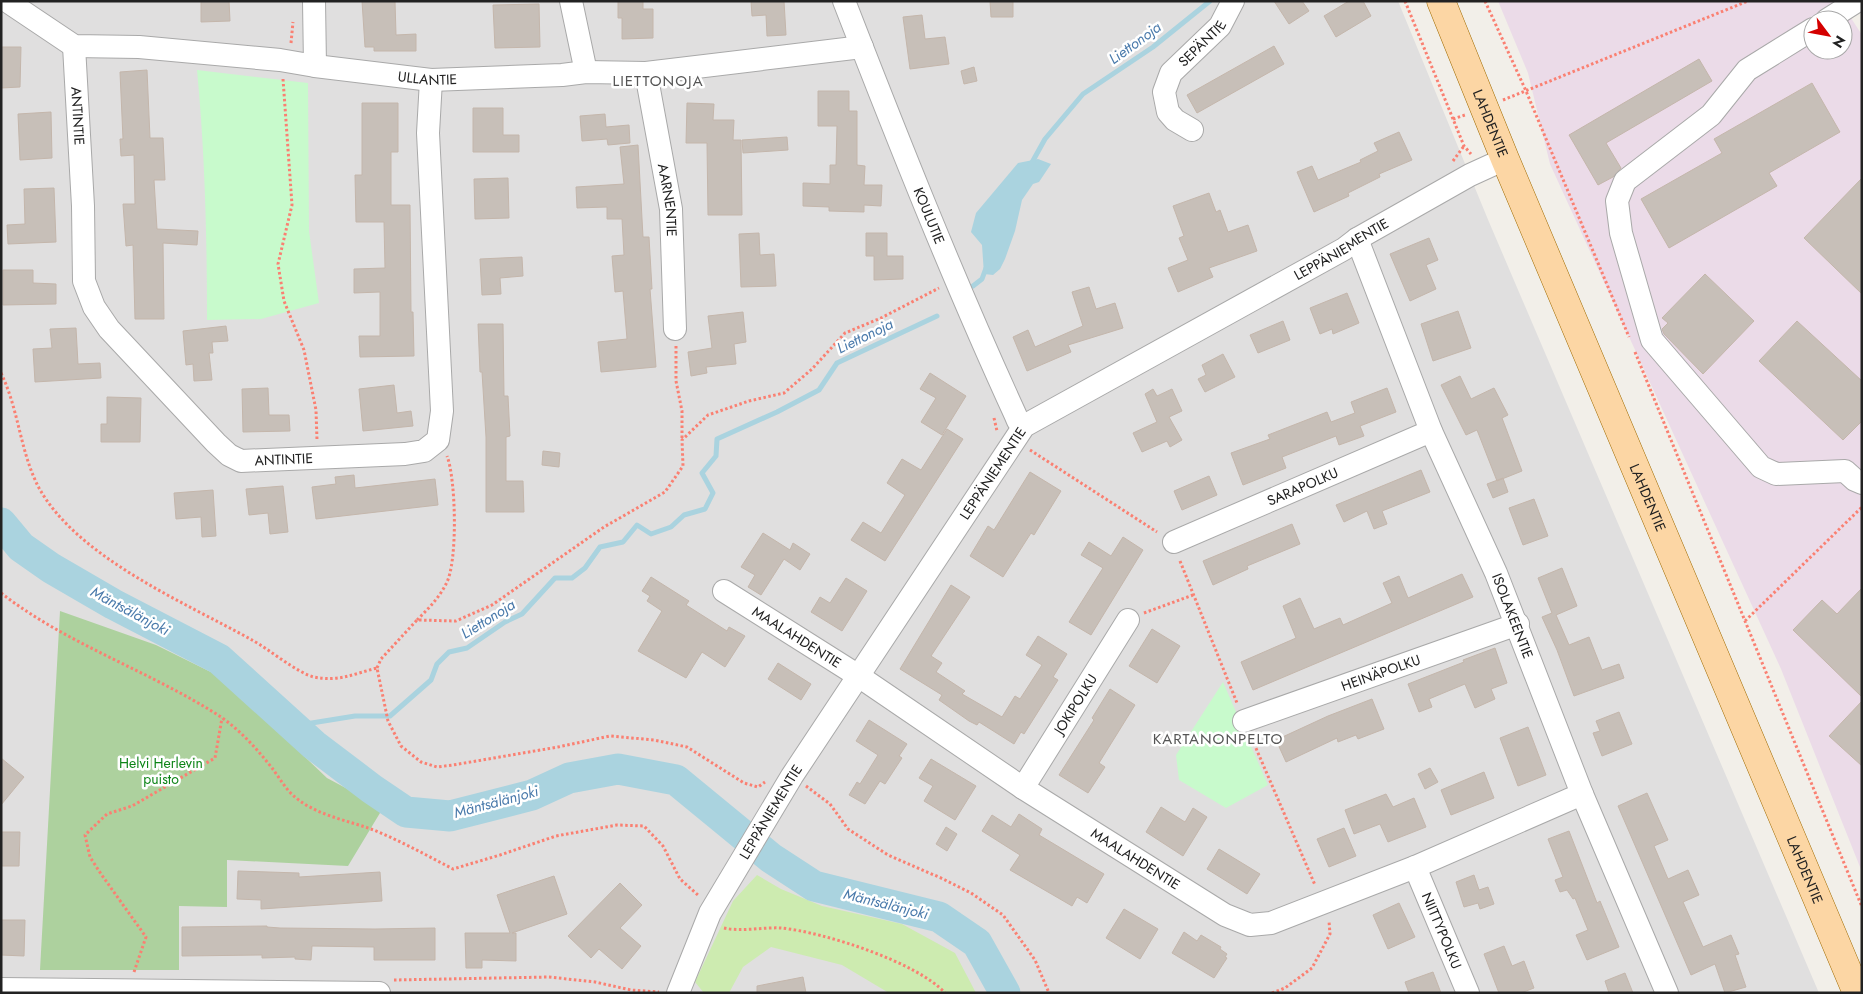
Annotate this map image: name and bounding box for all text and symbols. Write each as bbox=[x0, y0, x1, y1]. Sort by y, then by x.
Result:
north arrow bbox=[1803, 10, 1853, 60]
water label: Liettonoja bbox=[1104, 16, 1166, 70]
street label: SEPÄNTIE bbox=[1174, 17, 1231, 71]
text: N bbox=[1828, 32, 1850, 52]
street label: ULLANTIE bbox=[397, 66, 457, 90]
district label: LIETTONOJA bbox=[612, 70, 704, 92]
street label: ANTINTIE bbox=[66, 86, 90, 146]
street label: LAHDENTIE bbox=[1468, 86, 1513, 160]
street label: AARNENTIE bbox=[653, 162, 682, 237]
street label: KOULUTIE bbox=[909, 184, 950, 247]
street label: LEPPÄNIEMENTIE bbox=[1290, 213, 1392, 285]
water label: Liettonoja bbox=[833, 313, 898, 359]
street label: LEPPÄNIEMENTIE bbox=[955, 423, 1031, 524]
street label: ANTINTIE bbox=[254, 448, 313, 470]
street label: LAHDENTIE bbox=[1625, 461, 1671, 535]
street label: SARAPOLKU bbox=[1264, 462, 1341, 511]
street label: ISOLAKEENTIE bbox=[1487, 570, 1538, 661]
water label: Mäntsälänjoki bbox=[87, 581, 174, 641]
water label: Liettonoja bbox=[457, 593, 520, 644]
street label: MAALAHDENTIE bbox=[748, 601, 845, 673]
street label: HEINÄPOLKU bbox=[1338, 649, 1423, 696]
street label: JOKIPOLKU bbox=[1048, 670, 1102, 740]
district label: KARTANONPELTO bbox=[1153, 728, 1283, 750]
park label: Helvi Herlevin puisto bbox=[119, 753, 203, 789]
street label: LEPPÄNIEMENTIE bbox=[734, 761, 807, 863]
water label: Mäntsälänjoki bbox=[451, 780, 541, 824]
street label: MAALAHDENTIE bbox=[1087, 823, 1184, 894]
street label: LAHDENTIE bbox=[1782, 833, 1828, 907]
water label: Mäntsälänjoki bbox=[841, 883, 931, 925]
street label: NIITTYPOLKU bbox=[1417, 889, 1467, 972]

